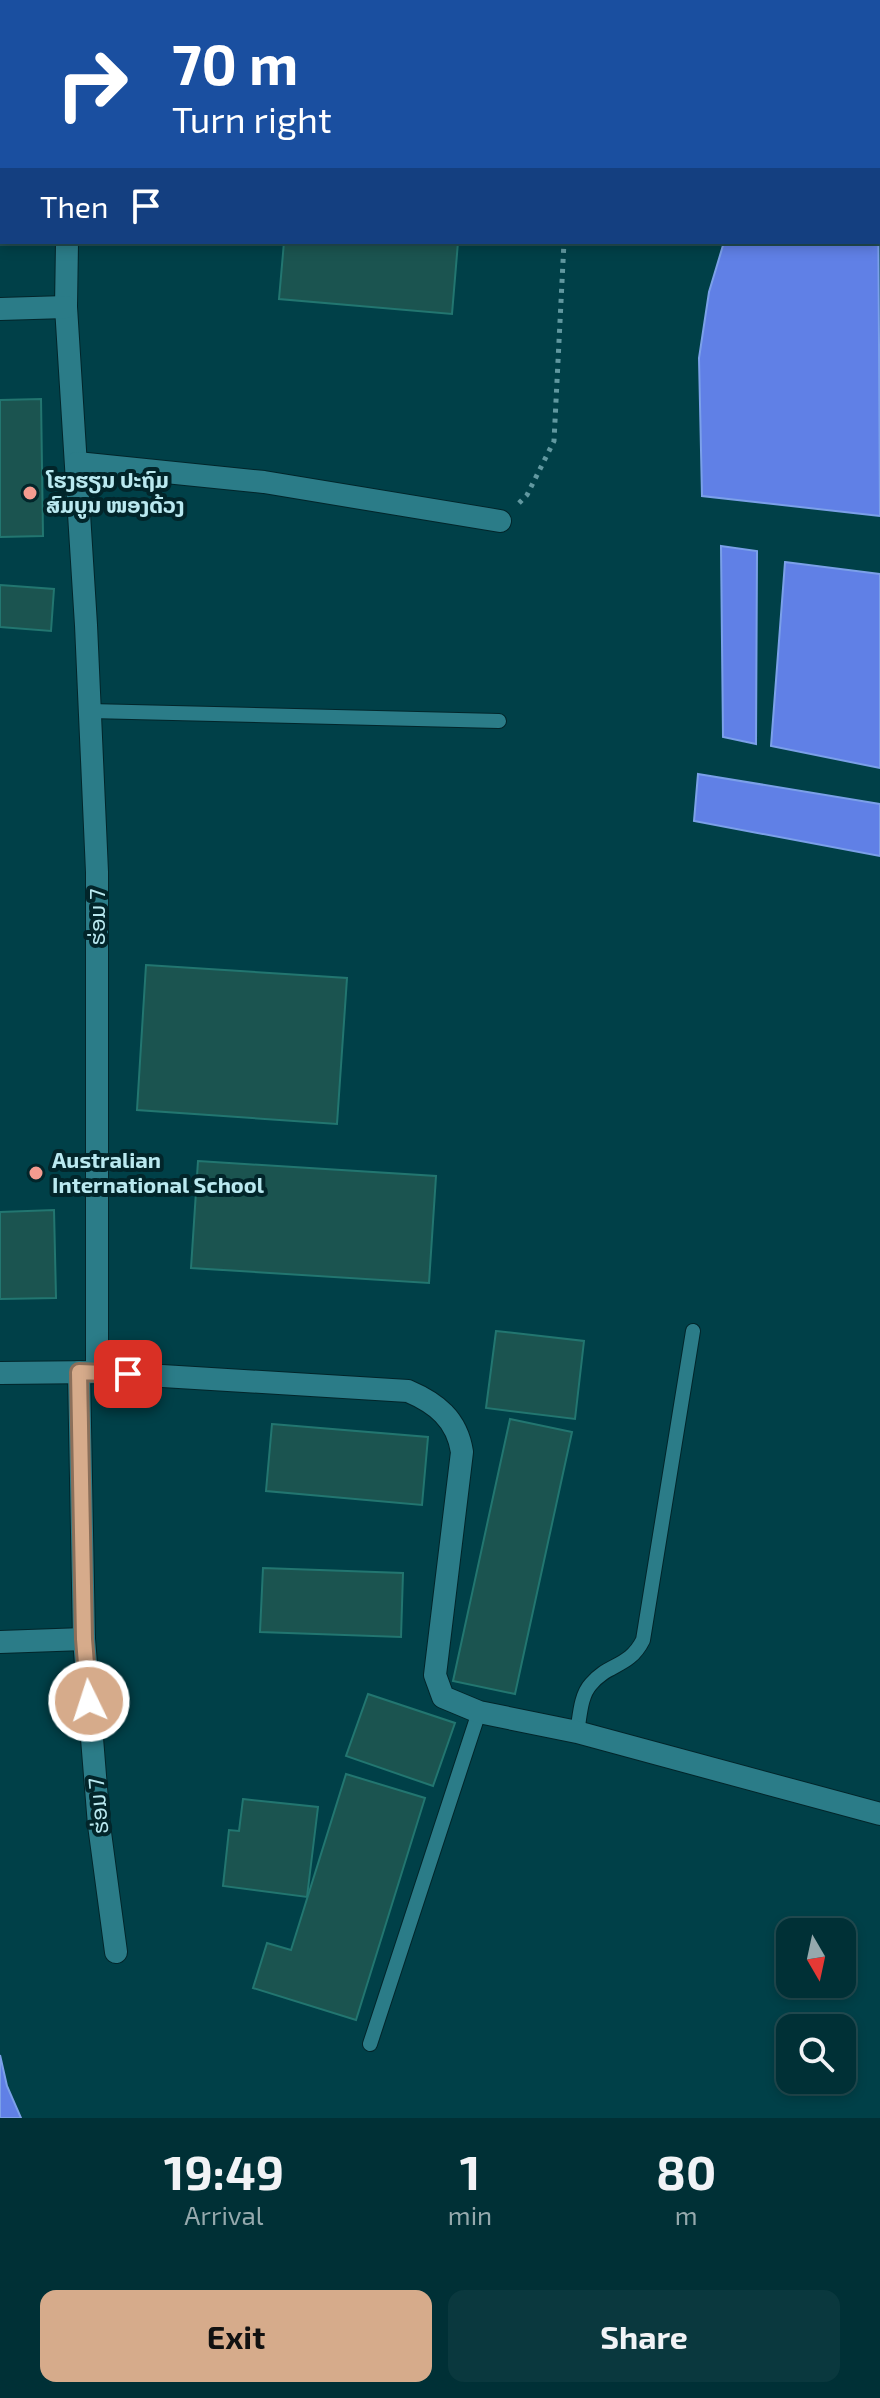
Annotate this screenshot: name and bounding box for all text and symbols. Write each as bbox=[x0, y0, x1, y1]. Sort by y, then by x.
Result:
text: 70 m bbox=[172, 29, 298, 96]
icon: right bbox=[40, 32, 144, 136]
text: Turn right bbox=[172, 97, 332, 140]
icon: arrive bbox=[124, 184, 168, 228]
text: Then bbox=[40, 188, 108, 224]
place label: ໂຮງຮຽນ ປະຖົມ ສົມບູນ ໜອງດ້ວງ bbox=[45, 466, 185, 519]
marker: ໂຮງຮຽນ ປະຖົມ ສົມບູນ ໜອງດ້ວງ bbox=[21, 484, 39, 502]
street label: ຮ່ອມ 7 bbox=[83, 889, 109, 945]
place label: Australian International School bbox=[52, 1146, 265, 1197]
marker: Australian International School bbox=[27, 1164, 45, 1182]
pin bbox=[94, 1340, 162, 1408]
icon: arrive bbox=[106, 1352, 150, 1396]
position arrow bbox=[47, 1659, 131, 1743]
street label: ຮ່ອມ 7 bbox=[82, 1777, 112, 1836]
north arrow bbox=[776, 1918, 856, 1998]
map controls bbox=[776, 1918, 856, 2094]
button: search bbox=[776, 2014, 856, 2094]
text: 19:49 bbox=[164, 2142, 284, 2200]
text: 1 bbox=[460, 2142, 480, 2200]
text: 80 bbox=[656, 2142, 716, 2200]
text: Arrival bbox=[184, 2199, 263, 2230]
text: min bbox=[448, 2199, 492, 2230]
text: m bbox=[675, 2199, 697, 2230]
button: Exit bbox=[40, 2290, 432, 2382]
button: Share bbox=[448, 2290, 840, 2382]

